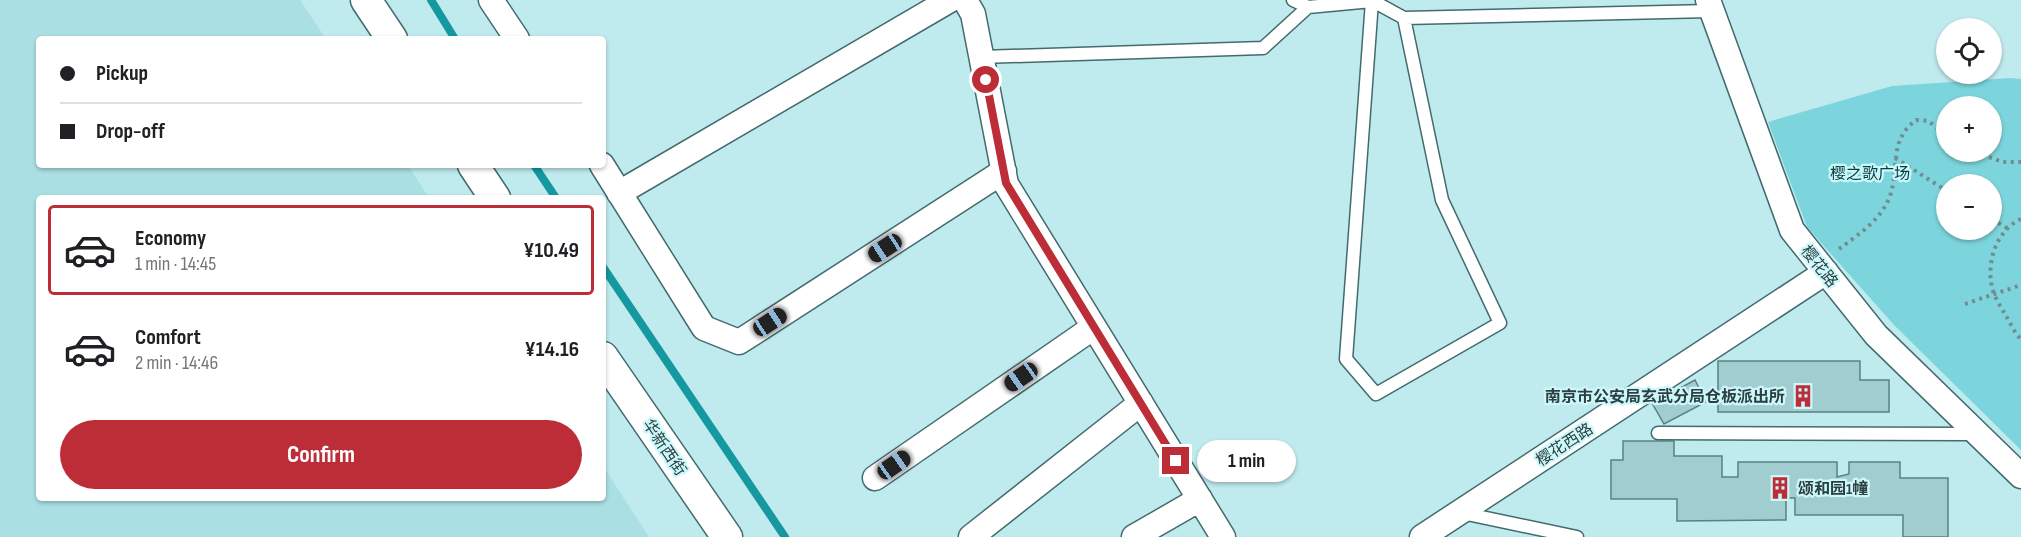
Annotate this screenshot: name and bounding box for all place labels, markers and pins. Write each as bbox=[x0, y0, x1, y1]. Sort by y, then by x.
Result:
building icon: 南京市公安局玄武分局仓板派出所 bbox=[1790, 383, 1816, 409]
place label: 南京市公安局玄武分局仓板派出所 bbox=[1545, 388, 1785, 407]
building icon: 颂和园1幢 bbox=[1767, 475, 1793, 501]
place label: 颂和园1幢 bbox=[1798, 479, 1868, 499]

